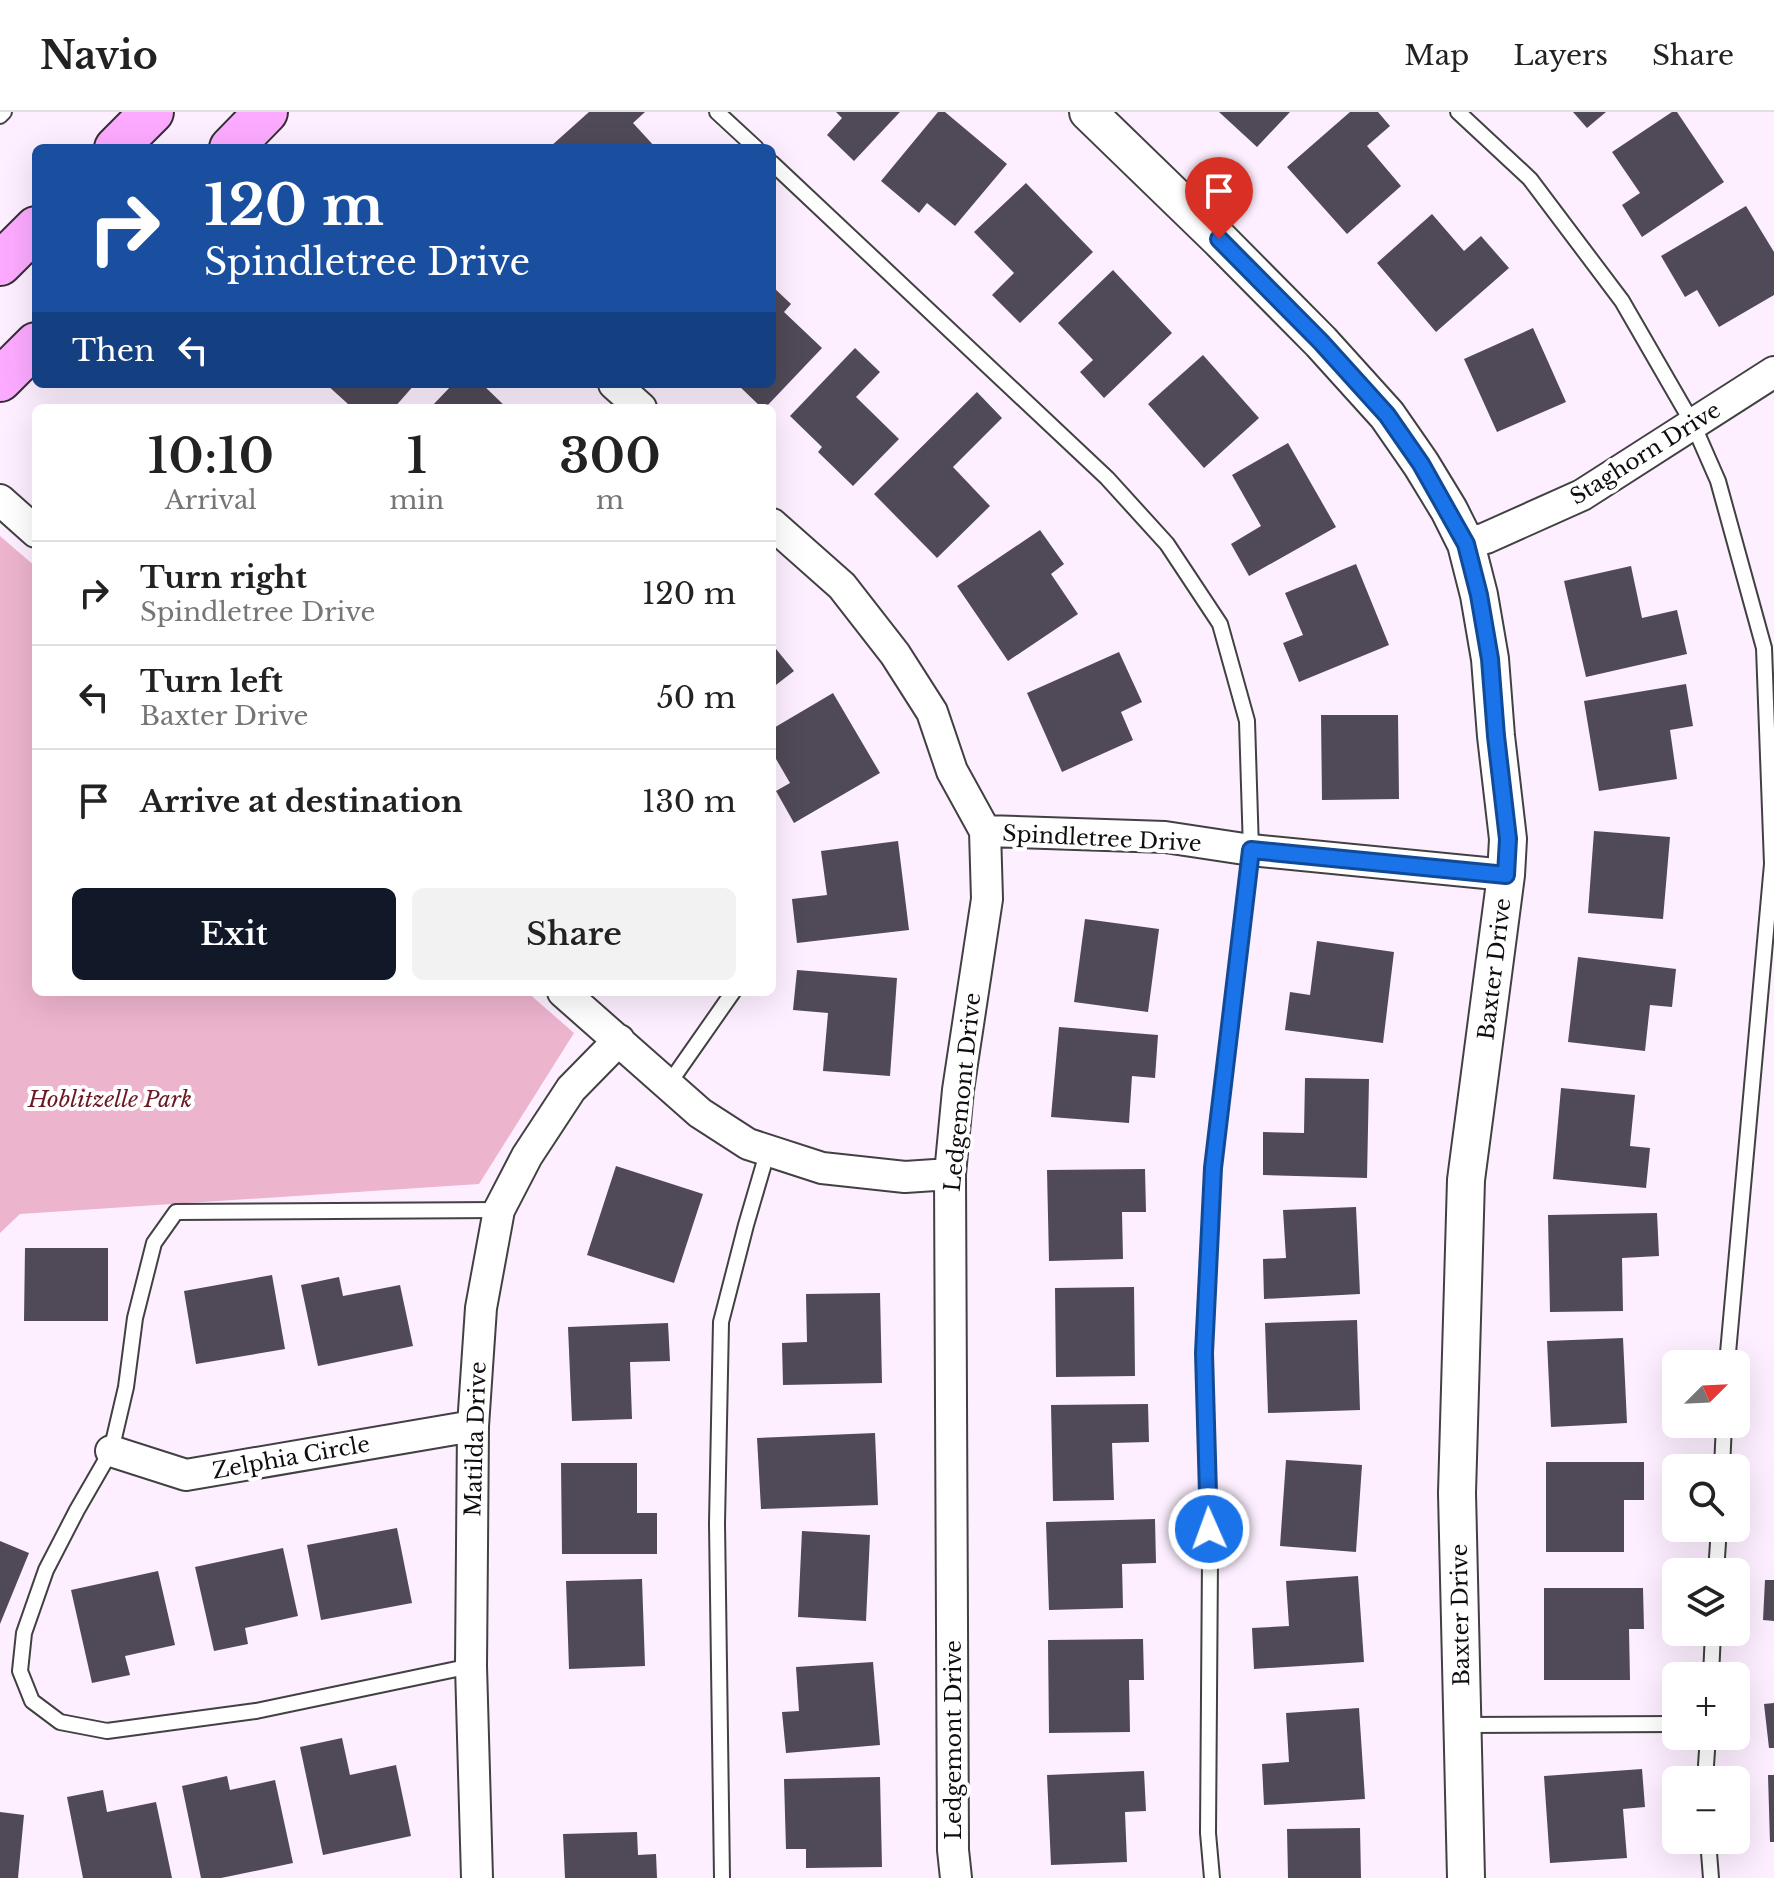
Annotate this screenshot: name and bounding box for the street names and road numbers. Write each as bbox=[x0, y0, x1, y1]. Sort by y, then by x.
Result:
street label: Staghorn Drive bbox=[1565, 396, 1725, 510]
street label: Spindletree Drive bbox=[1002, 820, 1202, 857]
street label: Baxter Drive bbox=[1472, 897, 1517, 1041]
street label: Ledgemont Drive bbox=[939, 991, 986, 1193]
street label: Matilda Drive bbox=[459, 1361, 492, 1517]
street label: Zelphia Circle bbox=[210, 1430, 372, 1485]
street label: Baxter Drive bbox=[1446, 1544, 1475, 1686]
street label: Ledgemont Drive bbox=[940, 1640, 967, 1840]

